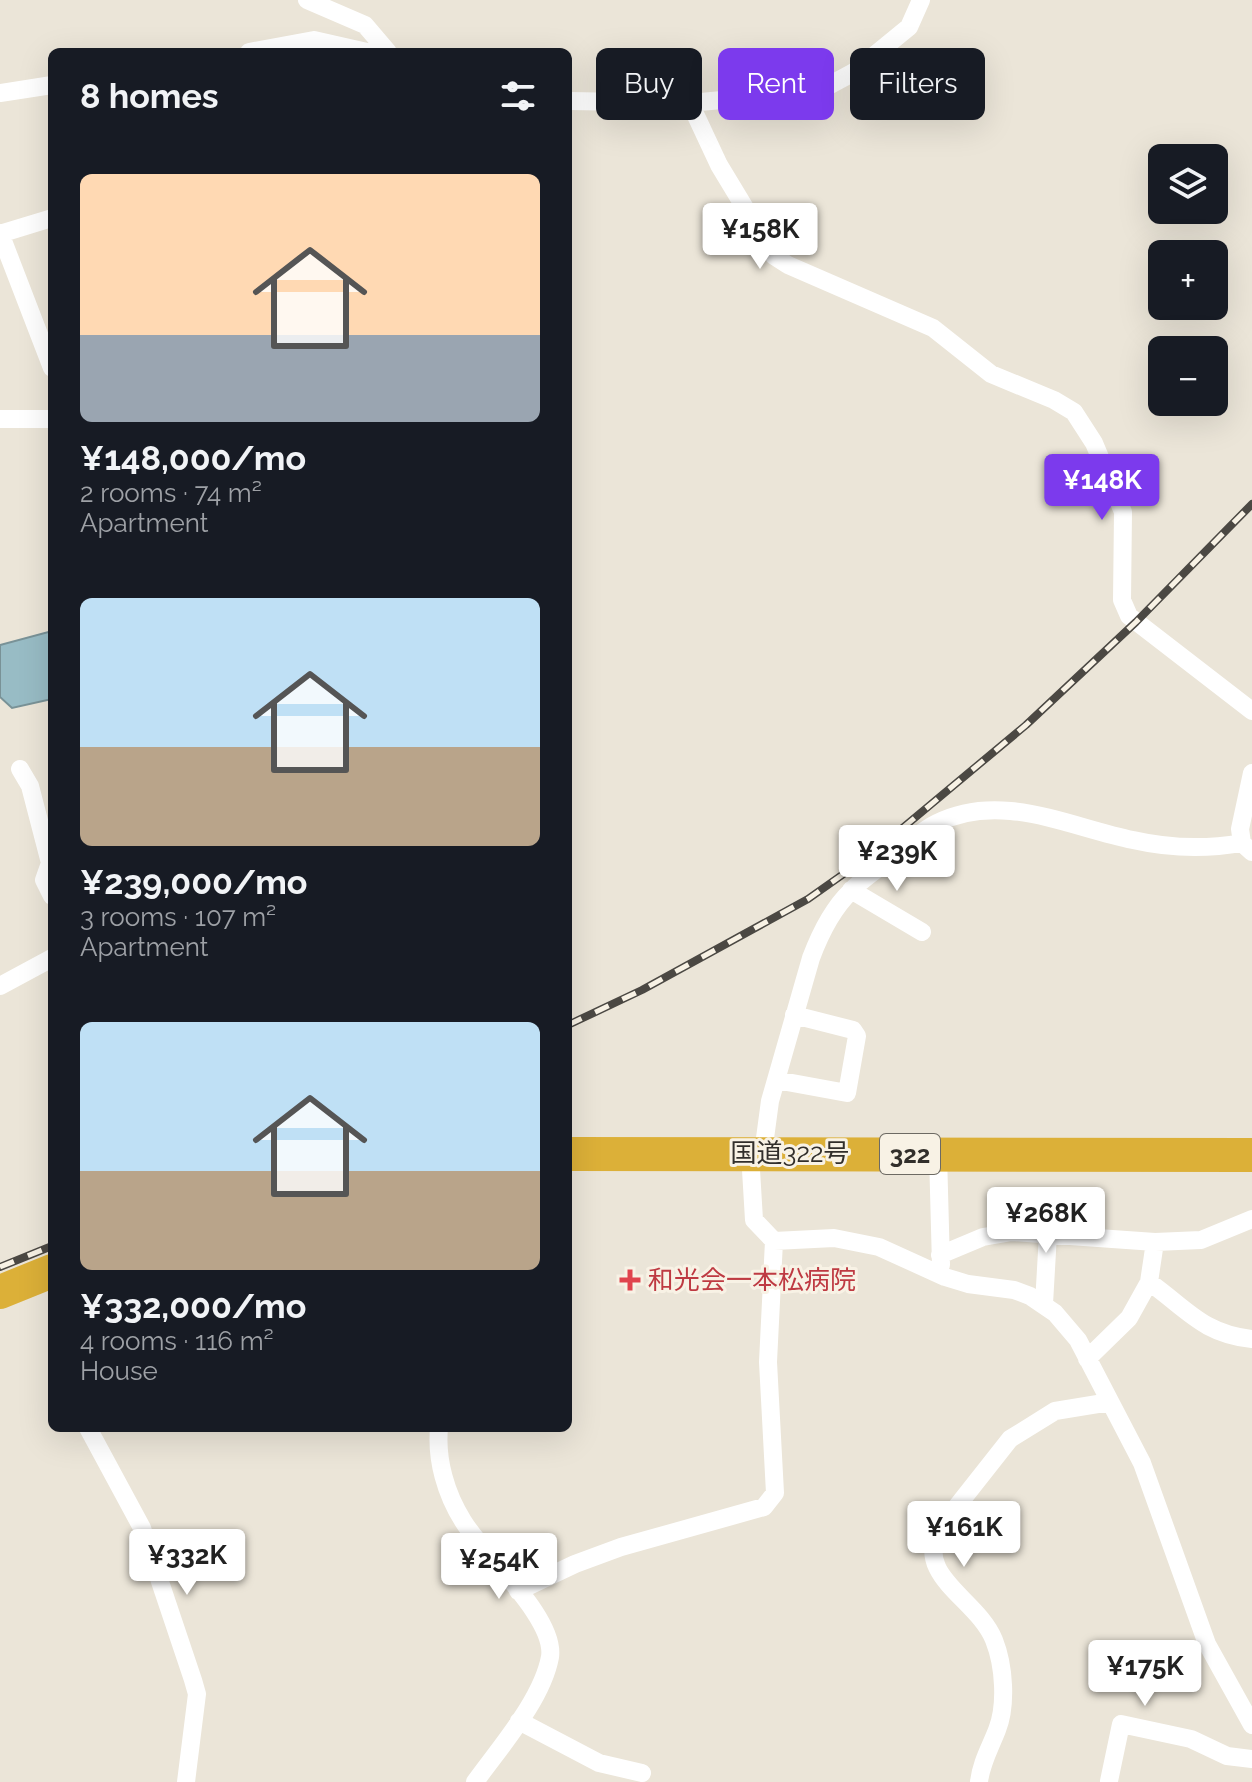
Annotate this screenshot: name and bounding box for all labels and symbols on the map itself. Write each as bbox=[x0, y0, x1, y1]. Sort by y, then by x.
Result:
pin: ¥158K bbox=[704, 203, 816, 271]
pin: ¥148K bbox=[1046, 454, 1158, 522]
pin: ¥239K bbox=[841, 825, 953, 893]
road number: 322 bbox=[880, 1134, 940, 1174]
street label: 国道322号 bbox=[731, 1138, 849, 1168]
pin: ¥268K bbox=[990, 1187, 1102, 1255]
place label: 和光会一本松病院 bbox=[648, 1265, 856, 1295]
marker: 和光会一本松病院 bbox=[619, 1269, 641, 1291]
pin: ¥161K bbox=[908, 1501, 1020, 1569]
pin: ¥332K bbox=[131, 1529, 243, 1597]
pin: ¥254K bbox=[443, 1533, 555, 1601]
pin: ¥175K bbox=[1089, 1640, 1201, 1708]

